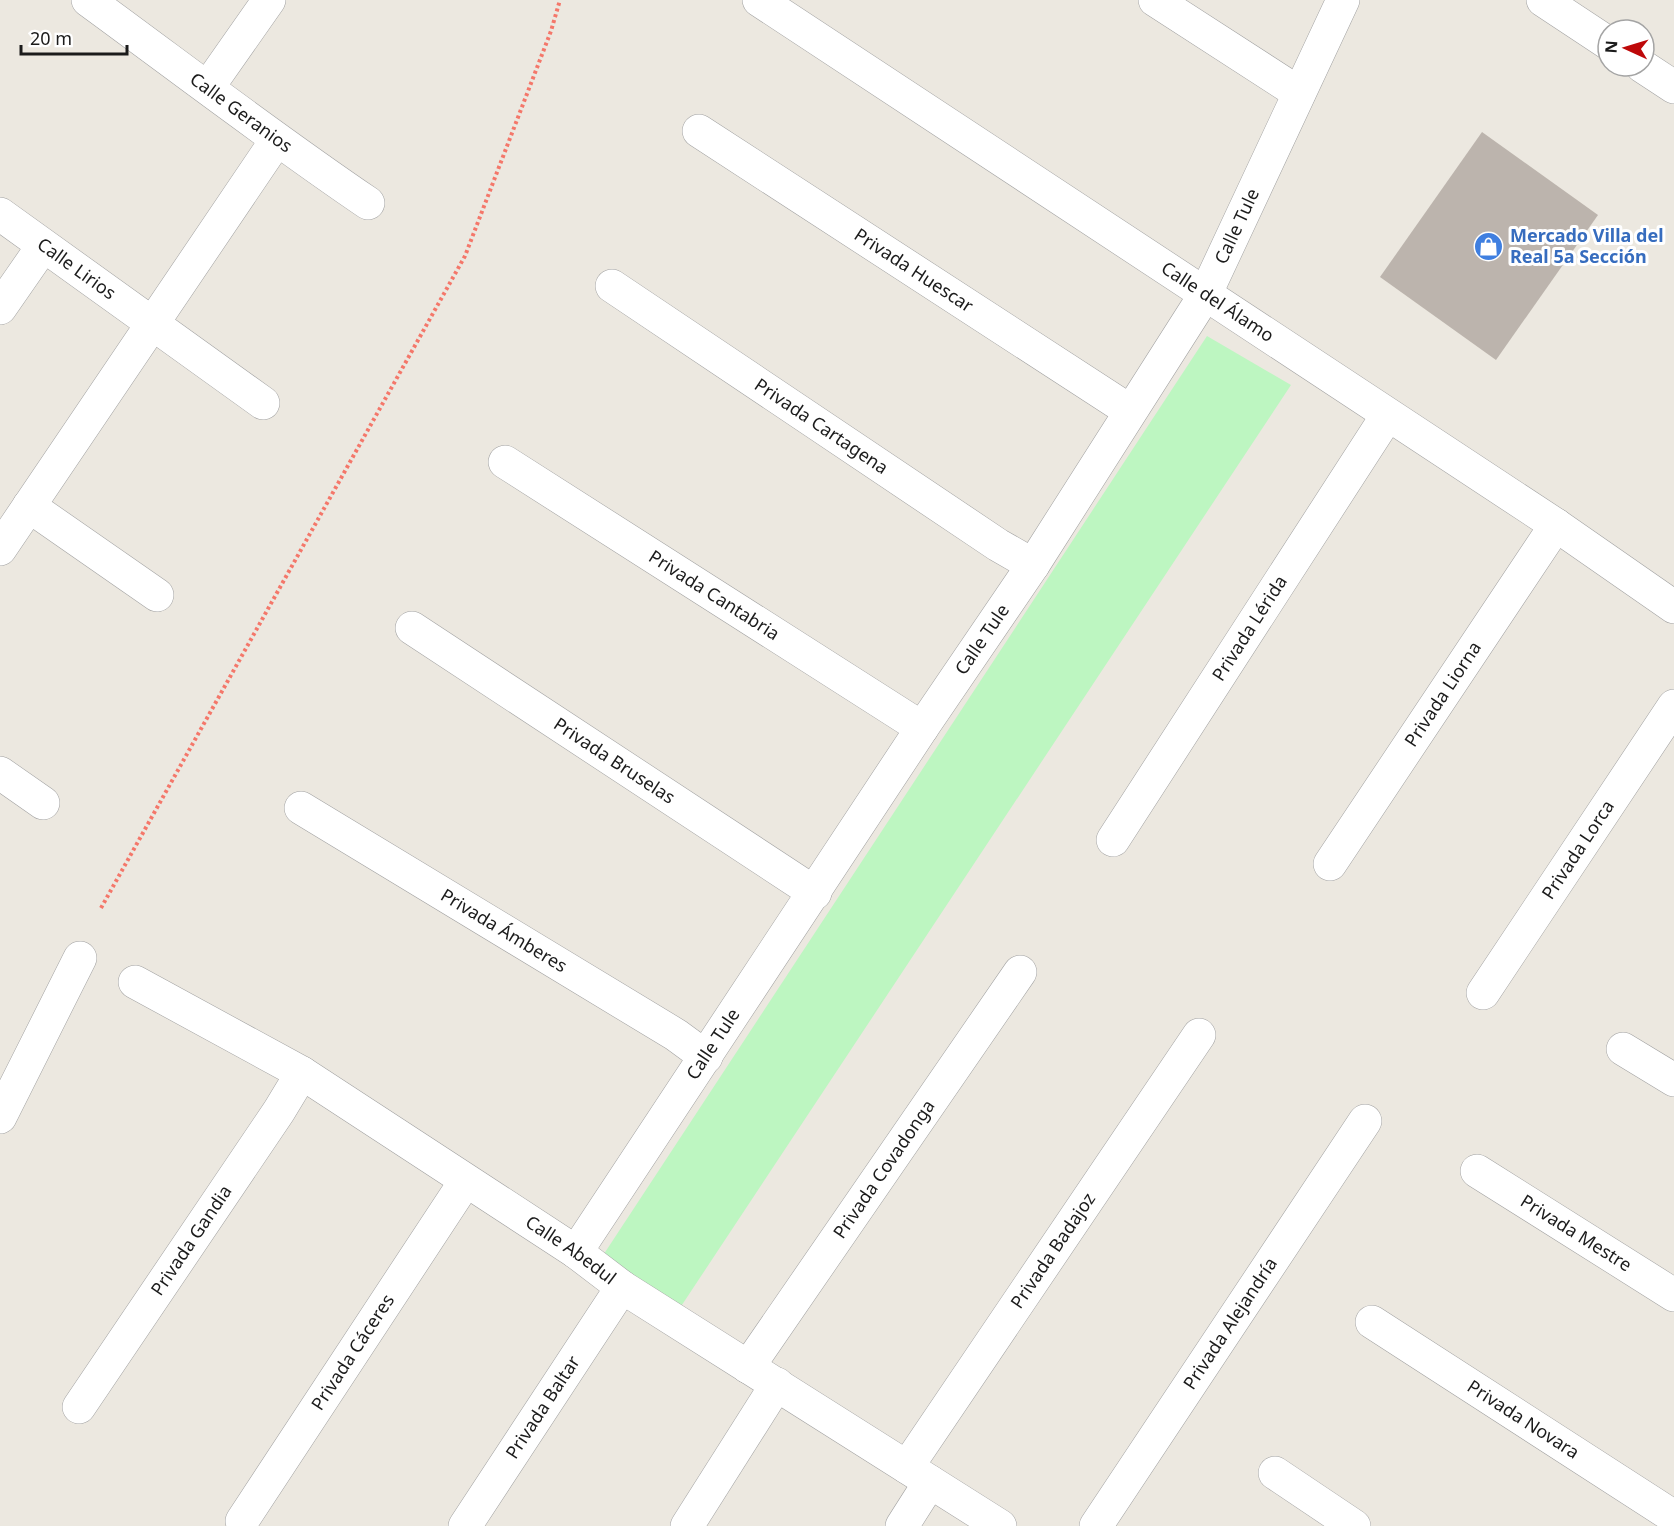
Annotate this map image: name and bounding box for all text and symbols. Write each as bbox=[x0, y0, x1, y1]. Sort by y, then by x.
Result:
scale bar bbox=[21, 18, 128, 56]
north arrow bbox=[1596, 18, 1656, 78]
text: 20 m bbox=[30, 26, 72, 50]
text: N bbox=[1600, 40, 1622, 54]
street label: Calle Geranios bbox=[185, 66, 298, 157]
street label: Calle Tule bbox=[1208, 184, 1264, 268]
street label: Privada Huescar bbox=[850, 222, 979, 317]
place label: Mercado Villa del Real 5a Sección bbox=[1510, 223, 1664, 268]
shop icon: Mercado Villa del Real 5a Sección bbox=[1473, 230, 1505, 262]
street label: Calle Lirios bbox=[33, 232, 121, 304]
street label: Calle del Álamo bbox=[1157, 255, 1279, 347]
street label: Privada Cartagena bbox=[750, 372, 893, 479]
street label: Privada Cantabria bbox=[645, 544, 785, 645]
street label: Privada Lérida bbox=[1206, 570, 1292, 685]
street label: Calle Tule bbox=[949, 599, 1014, 679]
street label: Privada Liorna bbox=[1399, 636, 1486, 751]
street label: Privada Bruselas bbox=[549, 711, 680, 809]
street label: Privada Lorca bbox=[1536, 795, 1619, 903]
street label: Privada Ámberes bbox=[437, 882, 572, 977]
street label: Calle Tule bbox=[680, 1003, 745, 1084]
street label: Privada Covadonga bbox=[827, 1095, 940, 1243]
street label: Privada Gandia bbox=[145, 1180, 237, 1300]
street label: Privada Badajoz bbox=[1005, 1188, 1100, 1313]
street label: Privada Mestre bbox=[1516, 1189, 1637, 1276]
street label: Calle Abedul bbox=[521, 1209, 621, 1289]
street label: Privada Alejandría bbox=[1177, 1252, 1282, 1394]
street label: Privada Cáceres bbox=[305, 1289, 399, 1414]
street label: Privada Baltar bbox=[500, 1350, 585, 1463]
street label: Privada Novara bbox=[1463, 1374, 1584, 1464]

